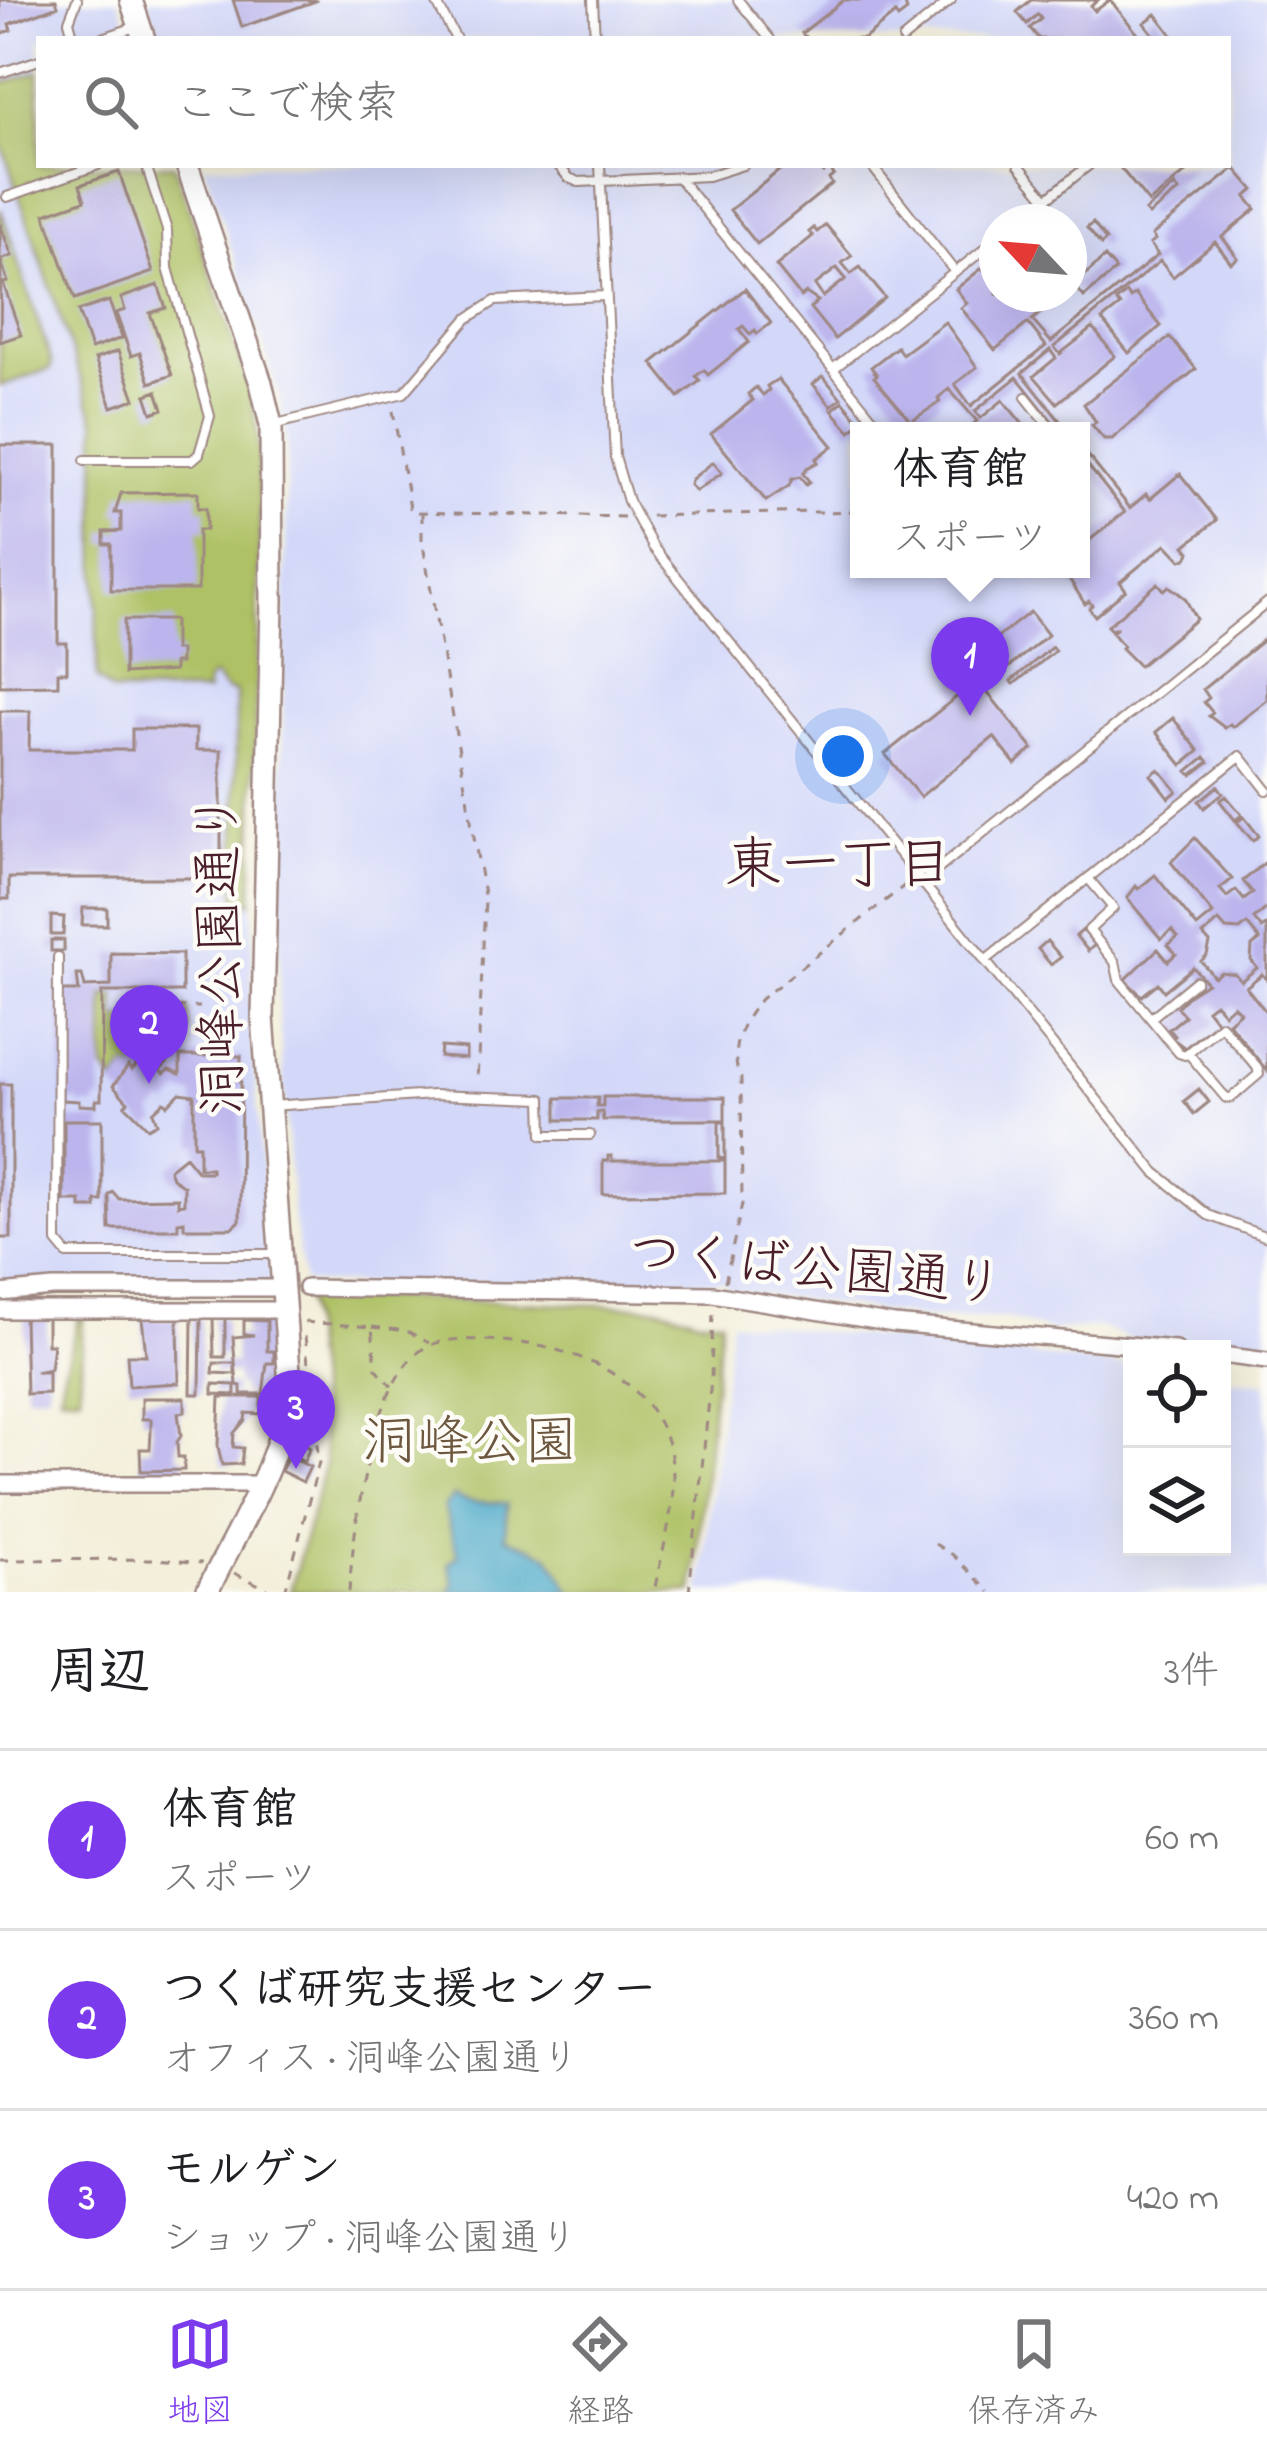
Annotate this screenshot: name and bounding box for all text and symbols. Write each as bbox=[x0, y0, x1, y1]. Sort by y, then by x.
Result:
search box bbox=[36, 36, 1231, 168]
icon: search bbox=[78, 69, 144, 135]
text: ここで検索 bbox=[174, 73, 399, 139]
north arrow bbox=[979, 204, 1087, 312]
popup bbox=[850, 422, 1090, 578]
text: 体育館 bbox=[892, 439, 1027, 505]
text: スポーツ bbox=[892, 512, 1048, 569]
pin: 1 bbox=[931, 617, 1009, 716]
your location bbox=[813, 726, 873, 786]
street label: 洞峰公園通り bbox=[182, 790, 266, 1116]
district label: 東一丁目 bbox=[725, 827, 953, 910]
pin: 2 bbox=[110, 985, 188, 1084]
street label: つくば公園通り bbox=[624, 1217, 1008, 1327]
map controls bbox=[1123, 1340, 1231, 1556]
button: locate bbox=[1123, 1340, 1231, 1448]
pin: 3 bbox=[257, 1370, 335, 1469]
park label: 洞峰公園 bbox=[362, 1406, 578, 1484]
button: layers bbox=[1123, 1448, 1231, 1556]
text: 周辺 bbox=[48, 1637, 150, 1712]
text: 3件 bbox=[1164, 1645, 1219, 1702]
text: 体育館 bbox=[162, 1779, 297, 1845]
text: 1 bbox=[81, 1811, 93, 1868]
text: 60 m bbox=[1145, 1811, 1219, 1868]
text: スポーツ bbox=[162, 1852, 317, 1909]
text: つくば研究支援センター bbox=[162, 1959, 657, 2025]
text: 2 bbox=[77, 1991, 97, 2048]
text: 360 m bbox=[1129, 1991, 1219, 2048]
text: オフィス · 洞峰公園通り bbox=[162, 2032, 580, 2089]
text: モルゲン bbox=[162, 2139, 341, 2205]
text: 3 bbox=[79, 2171, 95, 2228]
text: 420 m bbox=[1127, 2171, 1219, 2228]
text: ショップ · 洞峰公園通り bbox=[162, 2212, 578, 2269]
tab: 地図 bbox=[167, 2311, 233, 2437]
tab: 経路 bbox=[567, 2311, 633, 2437]
tab: 保存済み bbox=[968, 2311, 1100, 2437]

